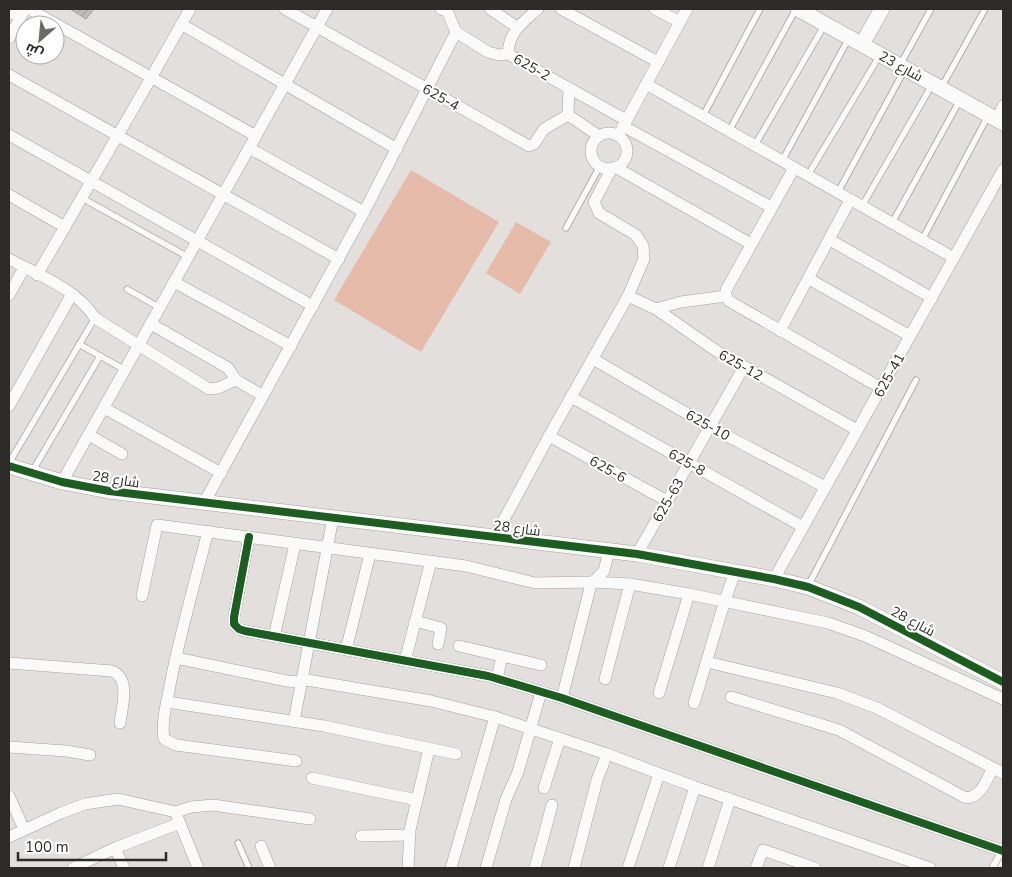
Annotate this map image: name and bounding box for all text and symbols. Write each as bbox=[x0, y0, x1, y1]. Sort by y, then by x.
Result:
north arrow bbox=[15, 15, 65, 65]
text: ش bbox=[22, 39, 47, 64]
street label: شارع 23 bbox=[875, 47, 926, 86]
street label: 625-2 bbox=[510, 50, 554, 85]
street label: 625-4 bbox=[419, 80, 463, 115]
street label: 625-12 bbox=[715, 346, 766, 385]
street label: 625-41 bbox=[870, 350, 909, 401]
street label: 625-10 bbox=[682, 406, 733, 445]
street label: 625-8 bbox=[665, 445, 709, 480]
street label: 625-6 bbox=[586, 452, 630, 487]
street label: شارع 28 bbox=[91, 466, 141, 493]
street label: 625-63 bbox=[648, 475, 689, 526]
street label: شارع 28 bbox=[492, 516, 542, 541]
street label: شارع 28 bbox=[887, 602, 938, 641]
scale bar bbox=[18, 830, 165, 862]
text: 100 m bbox=[25, 837, 69, 857]

